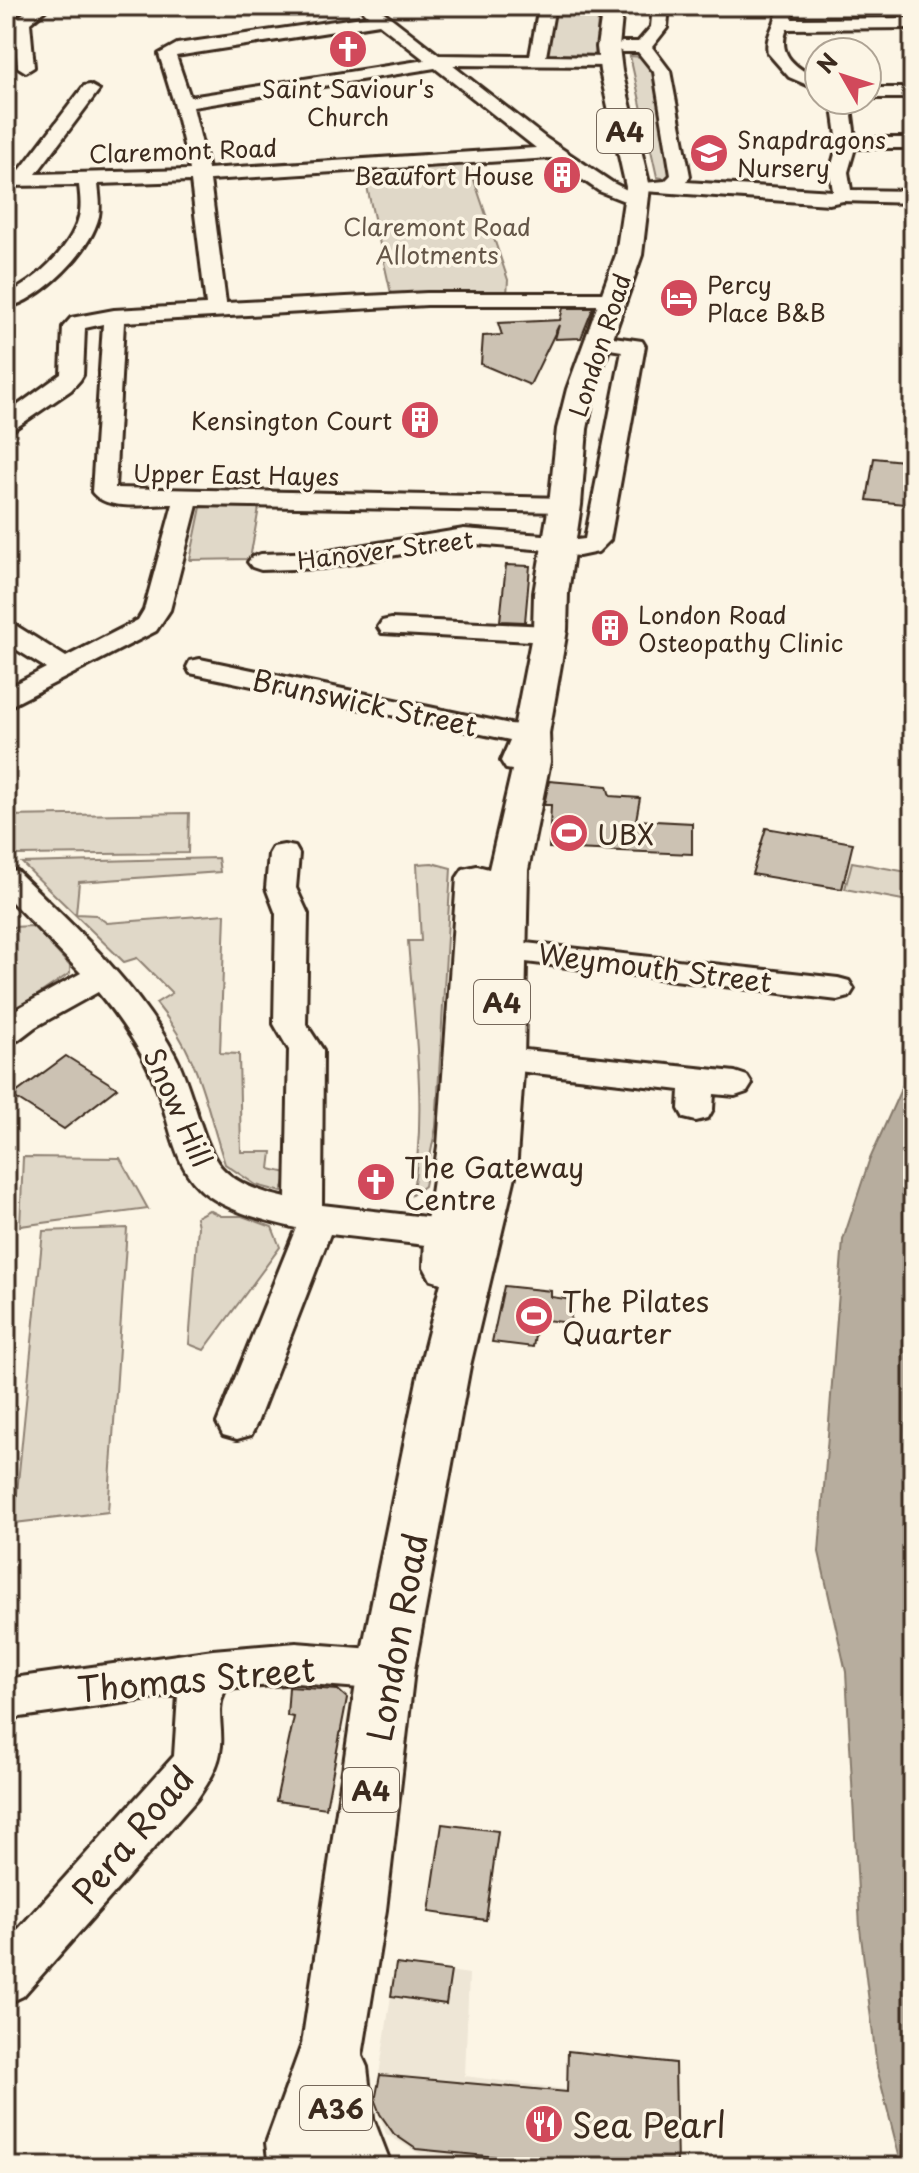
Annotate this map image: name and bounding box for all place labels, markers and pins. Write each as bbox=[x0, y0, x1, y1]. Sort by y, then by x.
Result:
church icon: Saint Saviour's Church bbox=[327, 28, 369, 70]
place label: Saint Saviour's Church bbox=[262, 70, 434, 134]
place label: Snapdragons Nursery bbox=[737, 121, 886, 185]
school or university icon: Snapdragons Nursery bbox=[688, 132, 730, 174]
building icon: Beaufort House bbox=[541, 154, 583, 196]
place label: Beaufort House bbox=[353, 157, 534, 193]
place label: Percy Place B&B bbox=[707, 266, 826, 330]
hotel icon: Percy Place B&B bbox=[658, 277, 700, 319]
building icon: Kensington Court bbox=[399, 399, 441, 441]
place label: Kensington Court bbox=[191, 402, 392, 438]
place label: London Road Osteopathy Clinic bbox=[638, 596, 843, 660]
building icon: London Road Osteopathy Clinic bbox=[589, 607, 631, 649]
sports icon: UBX bbox=[548, 812, 590, 854]
place label: UBX bbox=[597, 812, 654, 855]
place label: The Gateway Centre bbox=[404, 1145, 584, 1220]
church icon: The Gateway Centre bbox=[355, 1161, 397, 1203]
place label: The Pilates Quarter bbox=[562, 1279, 709, 1354]
sports icon: The Pilates Quarter bbox=[513, 1295, 555, 1337]
place label: Sea Pearl bbox=[572, 2098, 726, 2150]
restaurant icon: Sea Pearl bbox=[523, 2103, 565, 2145]

